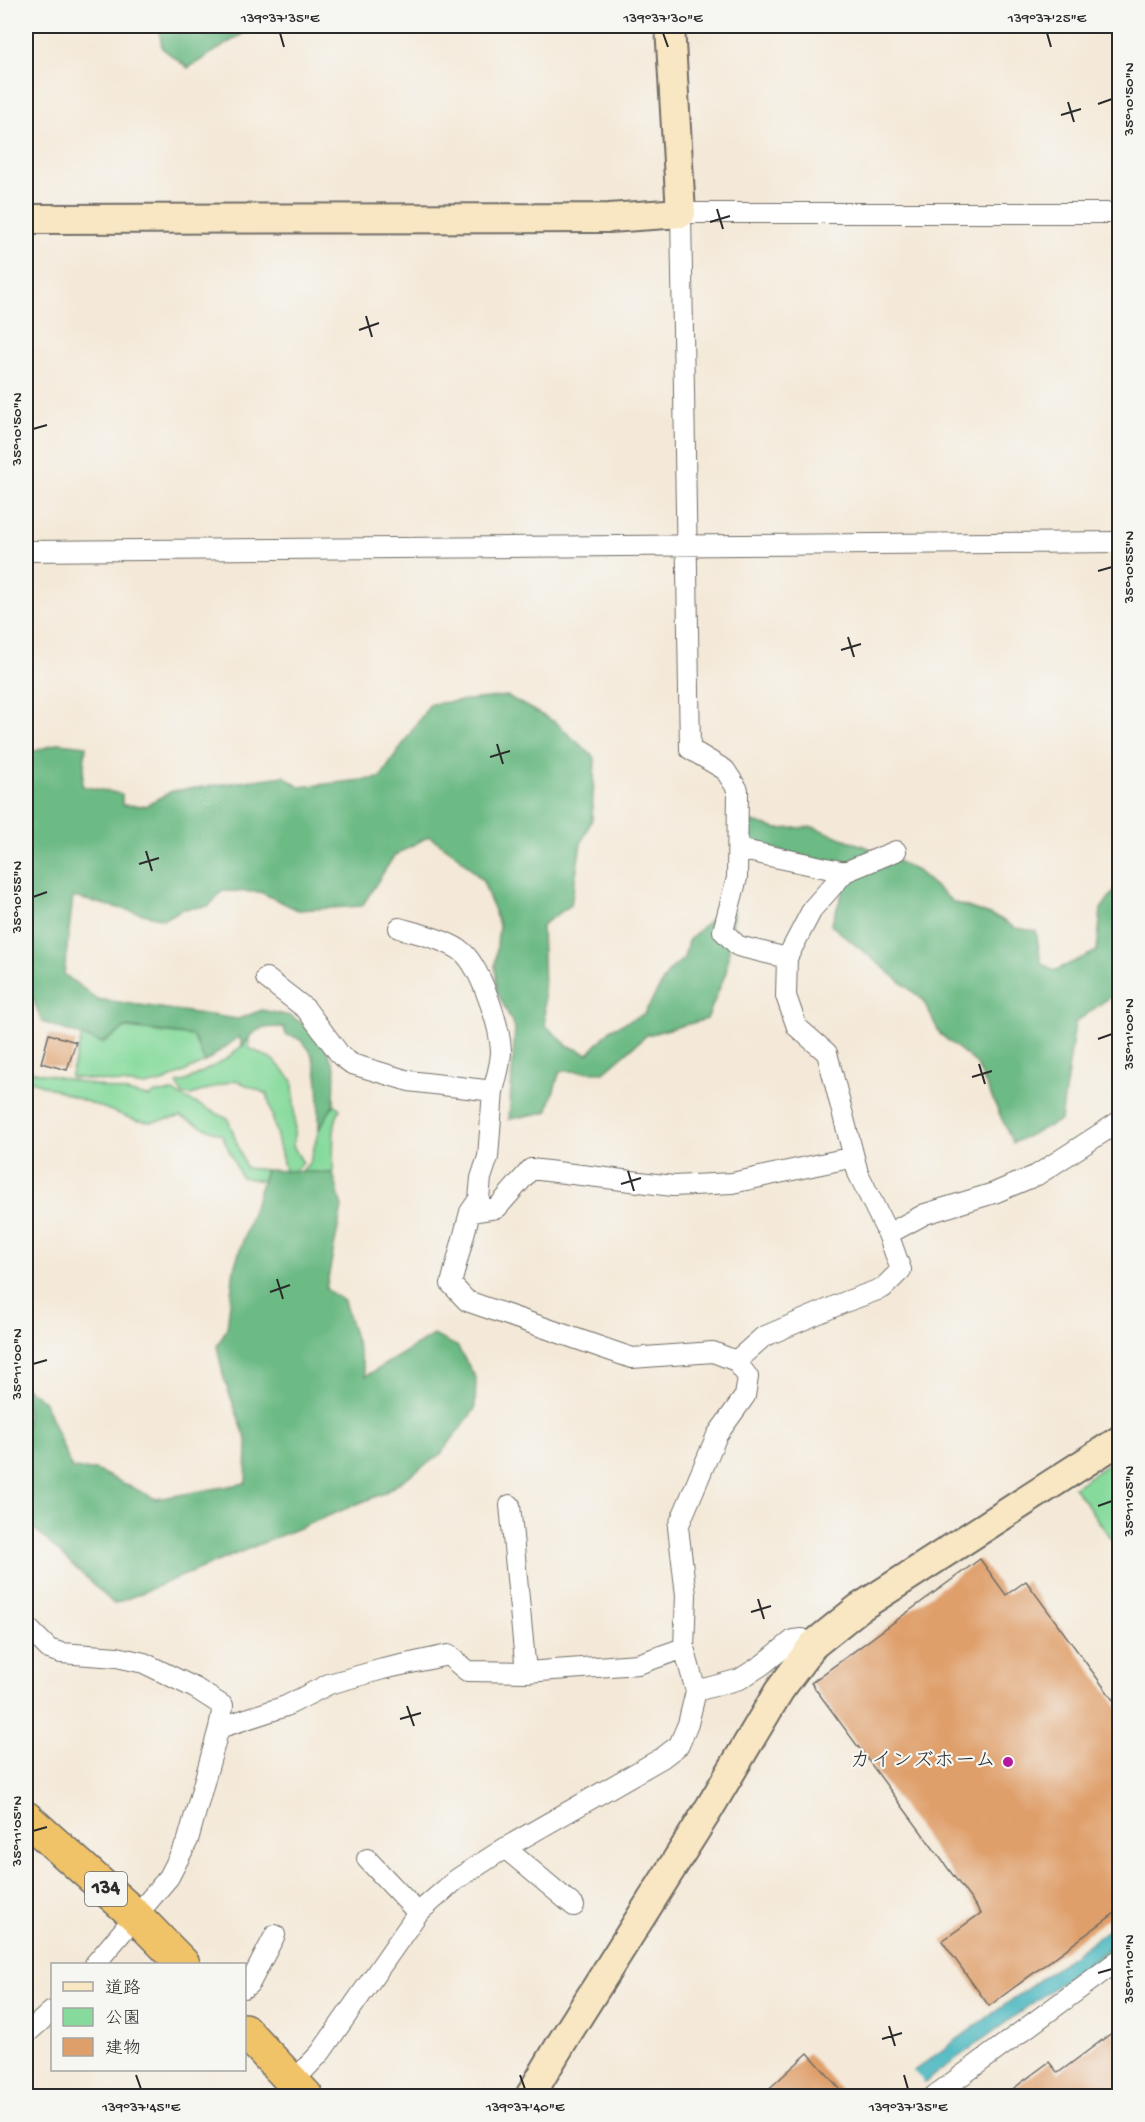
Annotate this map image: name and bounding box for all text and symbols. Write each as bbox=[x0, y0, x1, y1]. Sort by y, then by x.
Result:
text: 139°37'35"E bbox=[240, 10, 320, 28]
text: 139°37'30"E bbox=[622, 10, 703, 28]
text: 139°37'25"E bbox=[1007, 10, 1087, 28]
text: 35°10'50"N bbox=[1121, 62, 1139, 137]
text: 35°10'50"N bbox=[9, 392, 27, 467]
text: 35°10'55"N bbox=[1121, 530, 1139, 604]
text: 35°10'55"N bbox=[9, 860, 27, 934]
text: 35°11'00"N bbox=[1121, 998, 1139, 1071]
text: 35°11'00"N bbox=[9, 1328, 27, 1401]
text: 35°11'05"N bbox=[1121, 1465, 1139, 1537]
place label: カインズホーム bbox=[850, 1750, 996, 1775]
marker: カインズホーム bbox=[1001, 1755, 1015, 1769]
text: 35°11'05"N bbox=[9, 1795, 27, 1867]
road number: 134 bbox=[85, 1872, 127, 1906]
text: 35°11'10"N bbox=[1121, 1934, 1139, 2004]
legend bbox=[51, 1963, 246, 2071]
text: 道路 bbox=[105, 1978, 141, 2000]
text: 公園 bbox=[105, 2009, 141, 2030]
text: 建物 bbox=[105, 2038, 141, 2060]
text: 139°37'45"E bbox=[101, 2099, 181, 2117]
text: 139°37'40"E bbox=[485, 2099, 565, 2117]
text: 139°37'35"E bbox=[868, 2099, 948, 2117]

